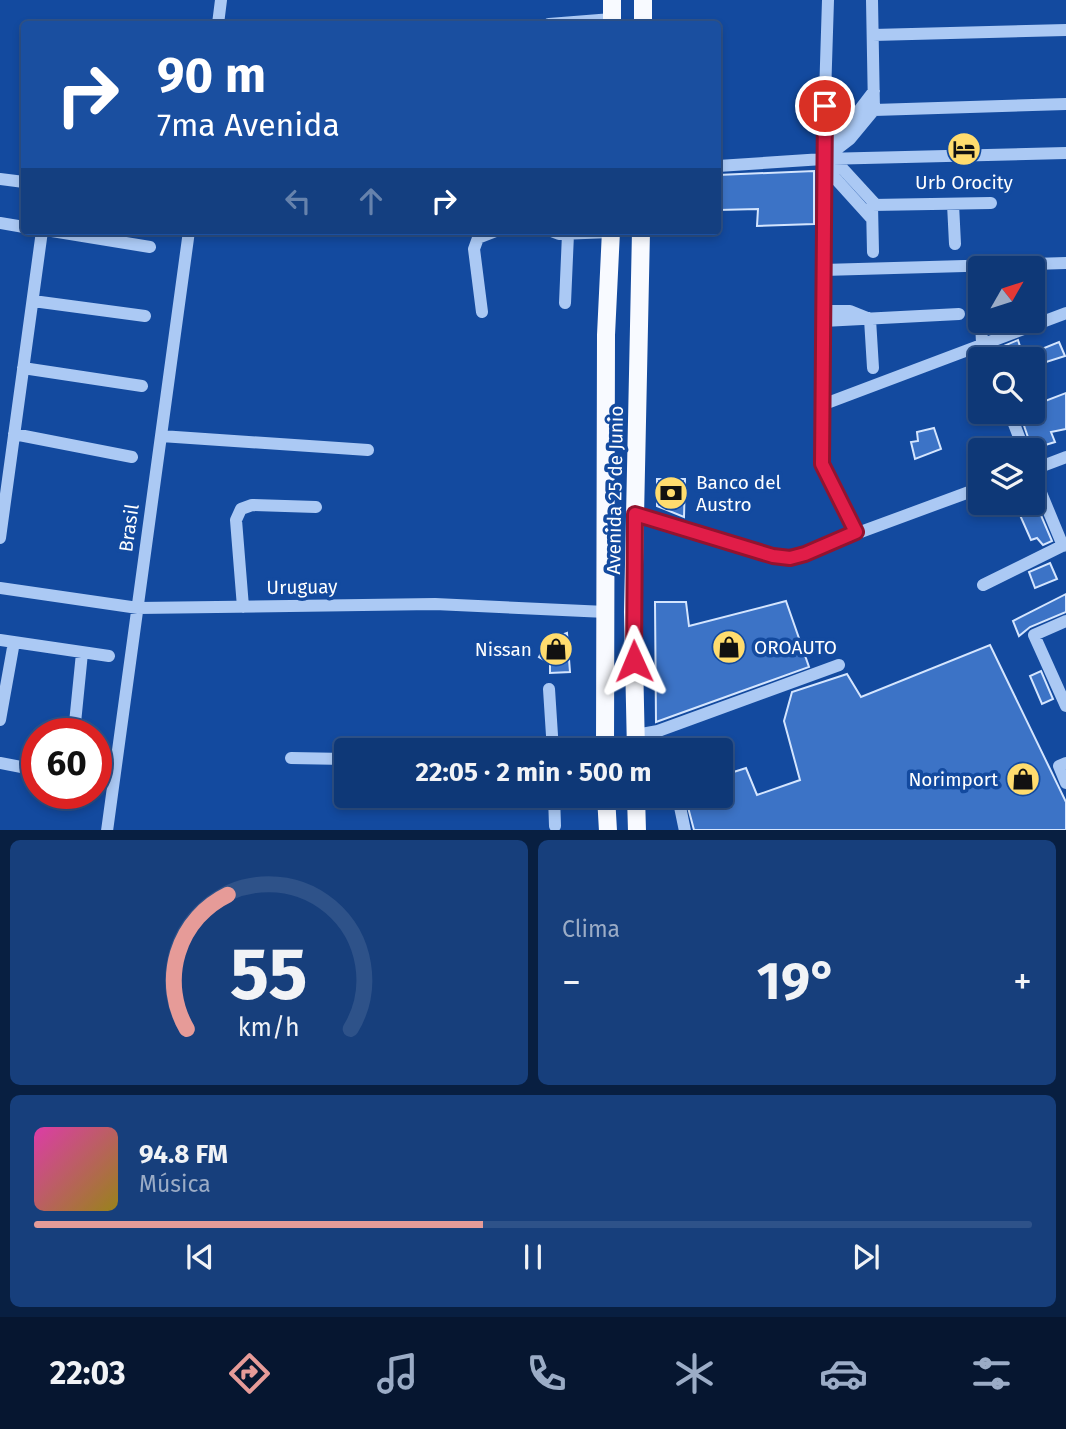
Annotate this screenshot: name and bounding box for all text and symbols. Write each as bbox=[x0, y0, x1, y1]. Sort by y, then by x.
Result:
text: 90 m bbox=[157, 46, 266, 105]
icon: right bbox=[42, 49, 133, 140]
pin bbox=[795, 76, 855, 136]
icon: arrive bbox=[806, 87, 844, 125]
text: 7ma Avenida bbox=[157, 106, 340, 144]
hotel icon: Urb Orocity bbox=[945, 130, 983, 168]
place label: Urb Orocity bbox=[915, 171, 1014, 194]
icon: left bbox=[279, 182, 317, 220]
icon: ahead bbox=[352, 182, 390, 220]
icon: right bbox=[425, 182, 463, 220]
north arrow bbox=[968, 256, 1045, 332]
map controls bbox=[968, 256, 1045, 515]
button: search bbox=[968, 347, 1045, 424]
street label: Avenida 25 de Junio bbox=[602, 405, 628, 575]
button: layers bbox=[968, 438, 1045, 515]
place label: Banco del Austro bbox=[696, 471, 782, 516]
bank icon: Banco del Austro bbox=[652, 474, 690, 512]
street label: Brasil bbox=[114, 502, 144, 553]
street label: Uruguay bbox=[266, 575, 338, 599]
position arrow bbox=[597, 624, 671, 698]
shop icon: OROAUTO bbox=[710, 628, 748, 666]
shop icon: Nissan bbox=[537, 630, 575, 668]
place label: OROAUTO bbox=[754, 636, 837, 659]
place label: Nissan bbox=[475, 638, 532, 661]
speed limit sign: 60 bbox=[21, 718, 112, 809]
text: 22:05 · 2 min · 500 m bbox=[416, 757, 651, 788]
shop icon: Norimport bbox=[1004, 760, 1042, 798]
place label: Norimport bbox=[908, 768, 998, 791]
text: Clima bbox=[562, 915, 620, 943]
text: 55 bbox=[230, 931, 308, 1018]
text: 19° bbox=[757, 950, 837, 1013]
text: − bbox=[562, 959, 581, 1005]
text: + bbox=[1013, 959, 1032, 1005]
text: km/h bbox=[238, 1012, 300, 1042]
text: 94.8 FM bbox=[139, 1139, 228, 1170]
text: Música bbox=[139, 1170, 211, 1198]
icon: previous bbox=[181, 1238, 219, 1276]
icon: pause bbox=[514, 1238, 552, 1276]
icon: next bbox=[847, 1238, 885, 1276]
icon: directions bbox=[225, 1349, 274, 1398]
icon: music bbox=[373, 1349, 422, 1398]
icon: phone bbox=[522, 1349, 571, 1398]
icon: climate bbox=[670, 1349, 719, 1398]
icon: car bbox=[819, 1349, 868, 1398]
icon: filters bbox=[967, 1349, 1016, 1398]
text: 22:03 bbox=[50, 1354, 126, 1392]

